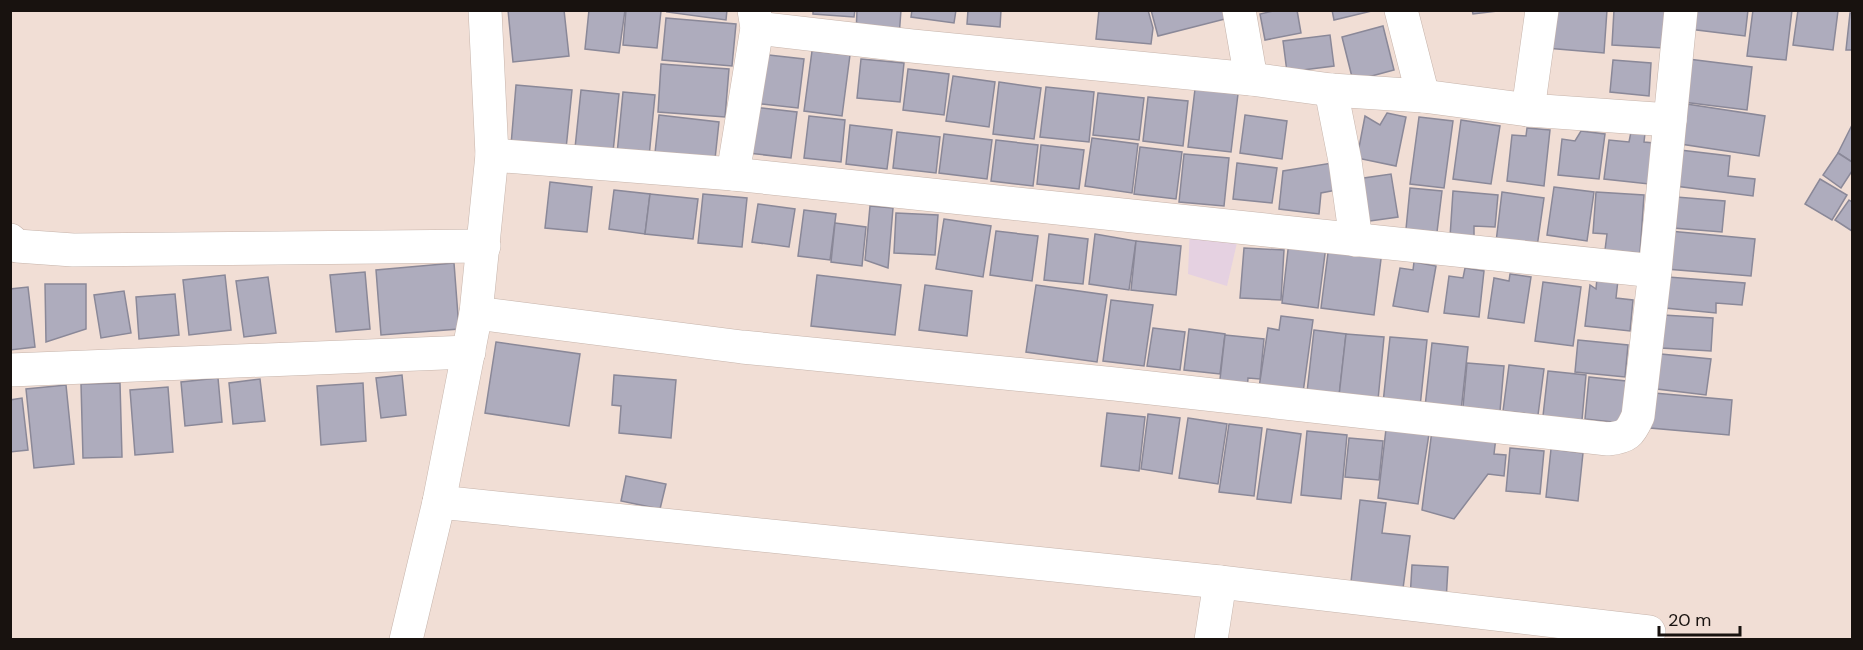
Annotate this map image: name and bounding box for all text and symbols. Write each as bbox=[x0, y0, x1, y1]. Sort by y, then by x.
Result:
scale bar bbox=[1659, 599, 1740, 637]
text: 20 m bbox=[1668, 608, 1711, 632]

